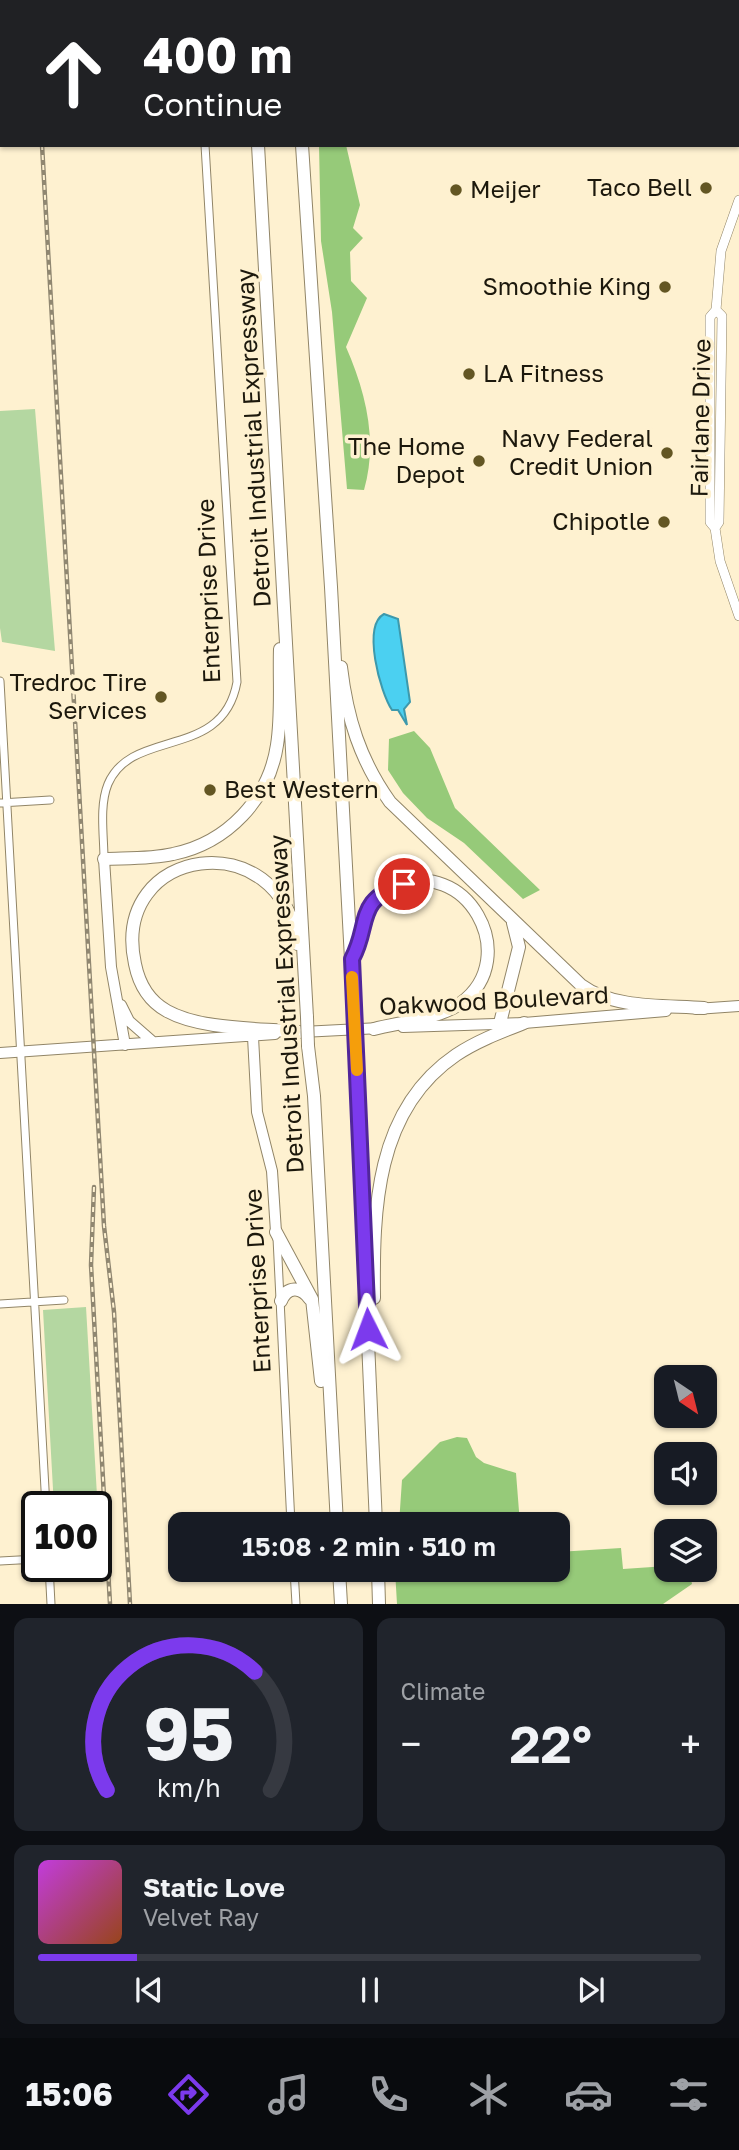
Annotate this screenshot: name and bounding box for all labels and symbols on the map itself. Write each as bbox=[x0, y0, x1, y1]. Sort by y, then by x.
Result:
place label: Taco Bell bbox=[587, 172, 692, 201]
place label: Meijer bbox=[470, 174, 541, 203]
marker: Taco Bell bbox=[698, 180, 714, 196]
marker: Meijer bbox=[448, 182, 464, 198]
street label: Detroit Industrial Expressway bbox=[229, 268, 276, 608]
place label: Smoothie King bbox=[482, 271, 651, 300]
marker: Smoothie King bbox=[657, 279, 673, 295]
street label: Fairlane Drive bbox=[684, 338, 715, 497]
place label: LA Fitness bbox=[483, 358, 604, 387]
marker: LA Fitness bbox=[461, 366, 477, 382]
place label: Navy Federal Credit Union bbox=[501, 423, 653, 480]
place label: The Home Depot bbox=[348, 431, 465, 488]
marker: Navy Federal Credit Union bbox=[659, 445, 675, 461]
marker: The Home Depot bbox=[471, 453, 487, 469]
street label: Enterprise Drive bbox=[190, 498, 225, 684]
place label: Chipotle bbox=[552, 506, 650, 535]
marker: Chipotle bbox=[656, 514, 672, 530]
place label: Tredroc Tire Services bbox=[10, 667, 147, 724]
marker: Tredroc Tire Services bbox=[153, 689, 169, 705]
place label: Best Western bbox=[224, 774, 379, 803]
marker: Best Western bbox=[202, 782, 218, 798]
street label: Detroit Industrial Expressway bbox=[262, 834, 309, 1174]
pin bbox=[374, 854, 434, 914]
street label: Oakwood Boulevard bbox=[378, 979, 609, 1020]
street label: Enterprise Drive bbox=[237, 1188, 276, 1374]
position arrow bbox=[331, 1292, 405, 1366]
north arrow bbox=[654, 1365, 718, 1428]
speed limit sign: 100 bbox=[21, 1491, 112, 1582]

